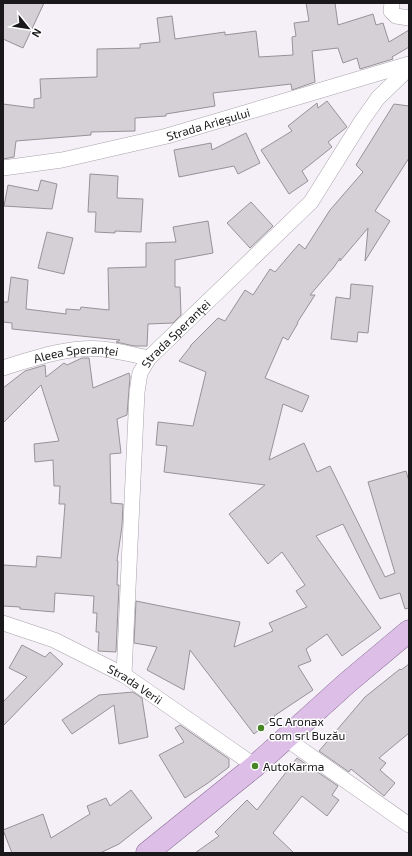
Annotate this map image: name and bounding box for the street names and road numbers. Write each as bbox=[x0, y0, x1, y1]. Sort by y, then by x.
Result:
street label: Strada Arieșului bbox=[164, 105, 251, 143]
street label: Strada Speranței bbox=[138, 296, 213, 370]
street label: Aleea Speranței bbox=[32, 341, 120, 365]
street label: Strada Verii bbox=[105, 661, 165, 707]

